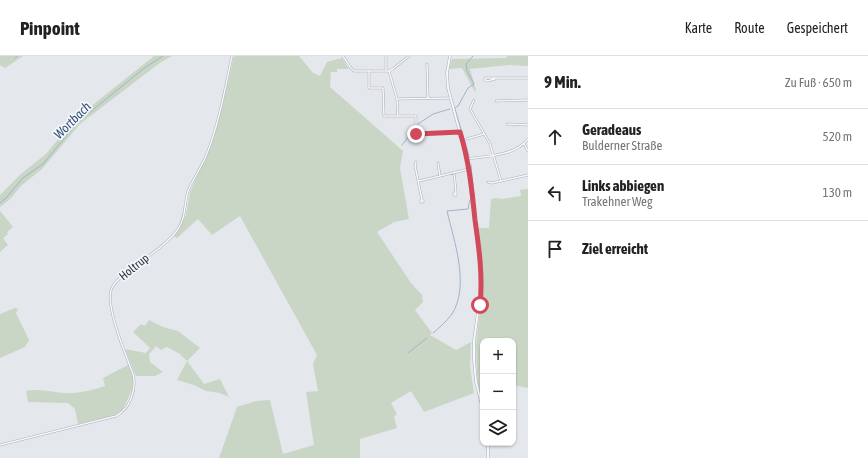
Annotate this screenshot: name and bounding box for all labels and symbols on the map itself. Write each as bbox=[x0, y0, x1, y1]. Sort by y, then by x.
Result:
water label: Wortbach bbox=[51, 98, 94, 142]
route end bbox=[407, 125, 425, 143]
street label: Holtrup bbox=[116, 251, 152, 283]
route start bbox=[471, 296, 489, 314]

